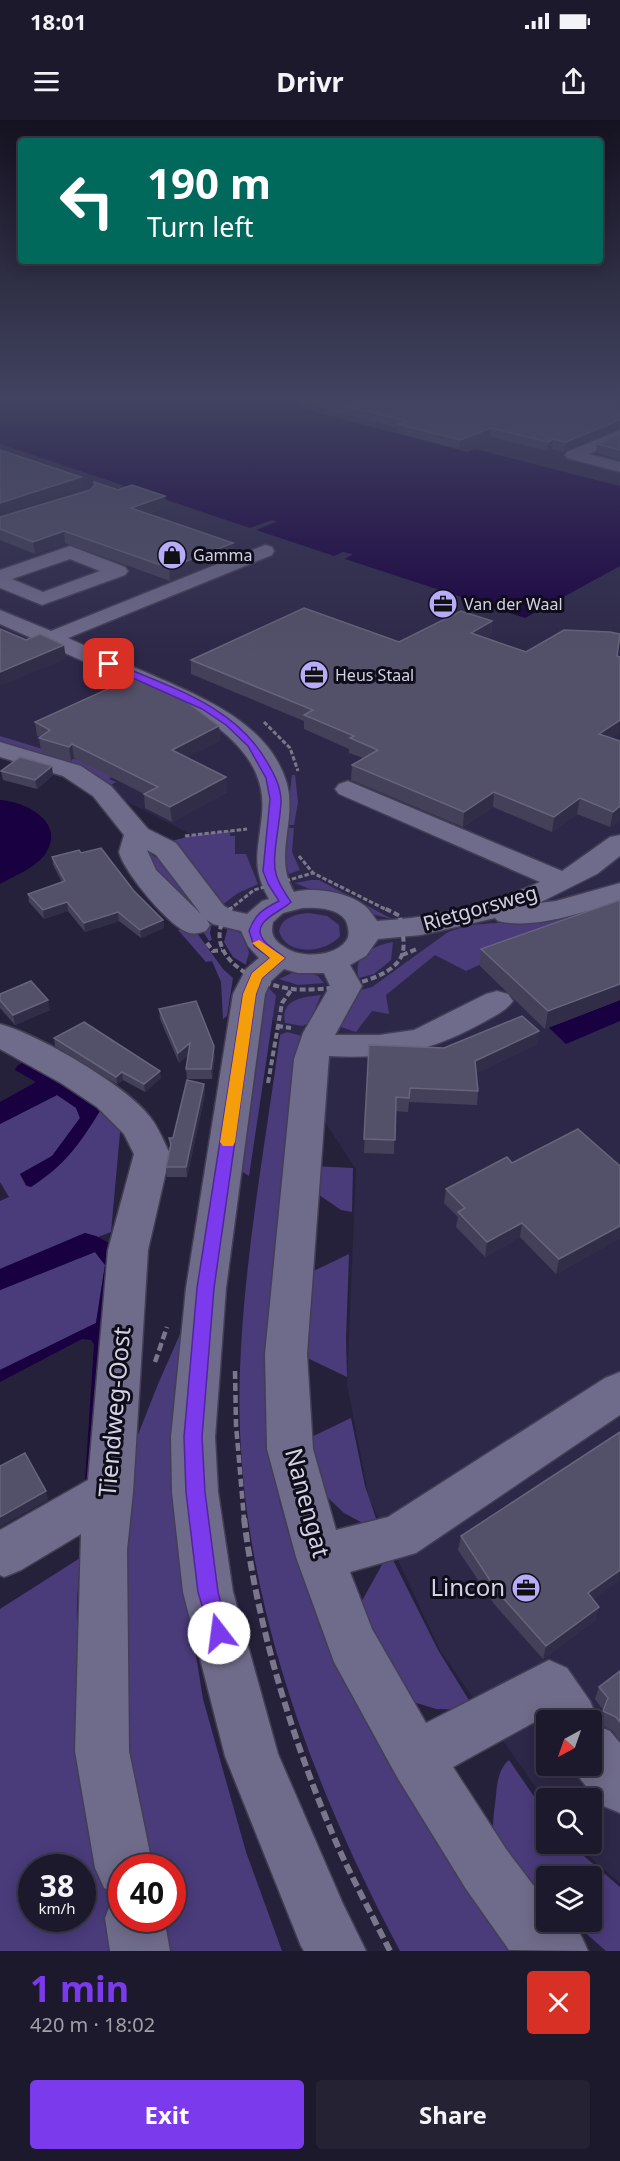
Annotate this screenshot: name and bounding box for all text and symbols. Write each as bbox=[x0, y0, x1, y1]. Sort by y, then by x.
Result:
text: 18:01 bbox=[30, 6, 87, 36]
text: Drivr bbox=[276, 63, 344, 100]
icon: menu bbox=[30, 65, 63, 98]
icon: share bbox=[557, 65, 590, 98]
text: 190 m bbox=[147, 154, 271, 211]
icon: left bbox=[48, 162, 126, 240]
text: Turn left bbox=[147, 208, 253, 245]
shop icon: Gamma bbox=[156, 539, 188, 571]
place label: Gamma bbox=[193, 544, 253, 566]
office icon: Van der Waal bbox=[427, 588, 459, 620]
place label: Van der Waal bbox=[464, 593, 563, 615]
pin bbox=[83, 638, 134, 689]
icon: arrive bbox=[92, 647, 125, 680]
office icon: Heus Staal bbox=[298, 659, 330, 691]
place label: Heus Staal bbox=[335, 664, 414, 686]
street label: Rietgorsweg bbox=[420, 878, 540, 937]
street label: Tiendweg-Oost bbox=[90, 1325, 137, 1498]
street label: Nanengat bbox=[278, 1444, 339, 1561]
place label: Lincon bbox=[431, 1570, 505, 1603]
office icon: Lincon bbox=[510, 1572, 542, 1604]
position arrow bbox=[187, 1601, 251, 1665]
north arrow bbox=[536, 1710, 602, 1776]
map controls bbox=[536, 1710, 602, 1932]
button: search bbox=[536, 1788, 602, 1854]
speed limit sign: 40 bbox=[108, 1854, 186, 1932]
text: 38 bbox=[40, 1865, 74, 1906]
button: layers bbox=[536, 1866, 602, 1932]
text: km/h bbox=[39, 1898, 75, 1918]
text: 1 min bbox=[30, 1964, 129, 2013]
button: close bbox=[527, 1971, 590, 2034]
text: 420 m · 18:02 bbox=[30, 2011, 155, 2038]
button: Exit bbox=[30, 2080, 304, 2149]
button: Share bbox=[316, 2080, 590, 2149]

